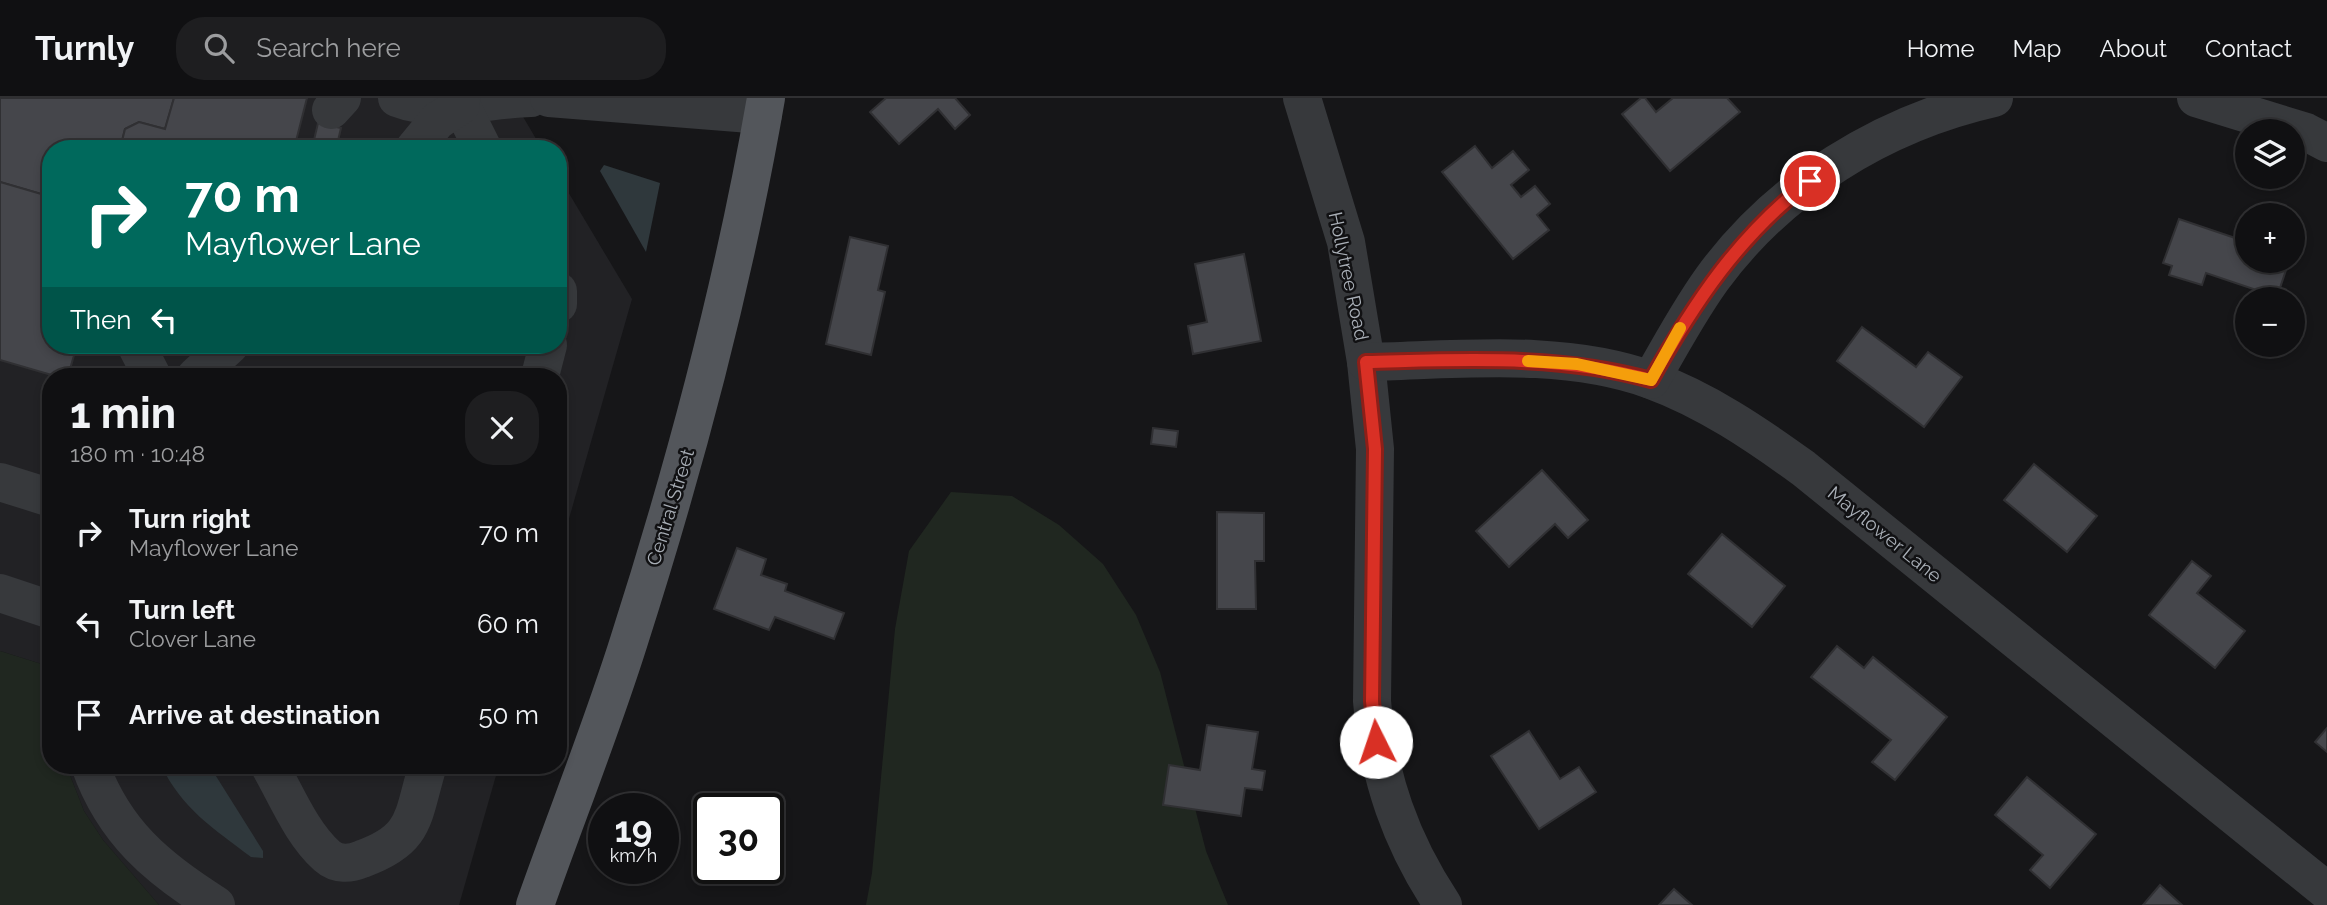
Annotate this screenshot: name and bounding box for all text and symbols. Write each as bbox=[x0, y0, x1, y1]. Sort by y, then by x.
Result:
search box bbox=[176, 17, 666, 80]
text: Turnly bbox=[35, 29, 134, 68]
icon: search bbox=[200, 29, 238, 67]
text: Search here bbox=[256, 33, 401, 63]
text: Home bbox=[1907, 34, 1975, 63]
text: Map bbox=[2013, 34, 2061, 63]
text: About bbox=[2099, 34, 2167, 63]
text: Contact bbox=[2205, 34, 2292, 63]
map controls bbox=[2235, 119, 2305, 357]
button: layers bbox=[2235, 119, 2305, 189]
pin bbox=[1780, 151, 1840, 211]
icon: arrive bbox=[1791, 162, 1829, 200]
text: 70 m bbox=[185, 166, 300, 223]
icon: right bbox=[70, 168, 161, 259]
button: + bbox=[2235, 203, 2305, 273]
street label: Hollytree Road bbox=[1325, 210, 1373, 342]
text: Mayflower Lane bbox=[185, 225, 421, 262]
button: − bbox=[2235, 287, 2305, 357]
icon: left bbox=[145, 301, 183, 339]
text: Then bbox=[70, 305, 131, 335]
text: 1 min bbox=[70, 389, 176, 438]
button: close bbox=[465, 391, 539, 465]
text: 180 m · 10:48 bbox=[70, 440, 205, 467]
street label: Central Street bbox=[642, 446, 698, 568]
street label: Mayflower Lane bbox=[1824, 481, 1946, 587]
text: Turn right bbox=[129, 504, 250, 534]
icon: right bbox=[70, 514, 108, 552]
text: 70 m bbox=[479, 518, 539, 548]
text: Mayflower Lane bbox=[129, 534, 298, 561]
text: Turn left bbox=[129, 595, 235, 625]
icon: left bbox=[70, 605, 108, 643]
text: 60 m bbox=[477, 609, 539, 639]
text: Clover Lane bbox=[129, 625, 256, 652]
icon: arrive bbox=[70, 696, 108, 734]
text: Arrive at destination bbox=[129, 700, 380, 730]
text: 50 m bbox=[478, 700, 539, 730]
position arrow bbox=[1339, 705, 1413, 779]
speed limit sign: 30 bbox=[693, 793, 784, 884]
text: 19 bbox=[615, 809, 652, 850]
text: km/h bbox=[610, 845, 657, 866]

